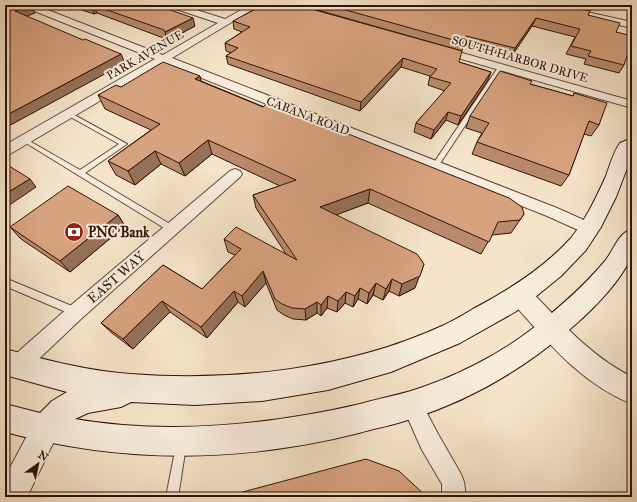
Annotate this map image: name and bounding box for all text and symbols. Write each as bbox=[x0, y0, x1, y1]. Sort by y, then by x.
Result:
street label: PARK AVENUE bbox=[104, 27, 186, 83]
street label: SOUTH HARBOR DRIVE bbox=[450, 33, 590, 85]
street label: CABANA ROAD bbox=[265, 94, 351, 138]
bank icon: PNC Bank bbox=[63, 221, 85, 243]
place label: PNC Bank bbox=[88, 224, 150, 241]
street label: EAST WAY bbox=[84, 247, 149, 307]
north arrow bbox=[18, 444, 58, 484]
text: N bbox=[36, 448, 51, 464]

